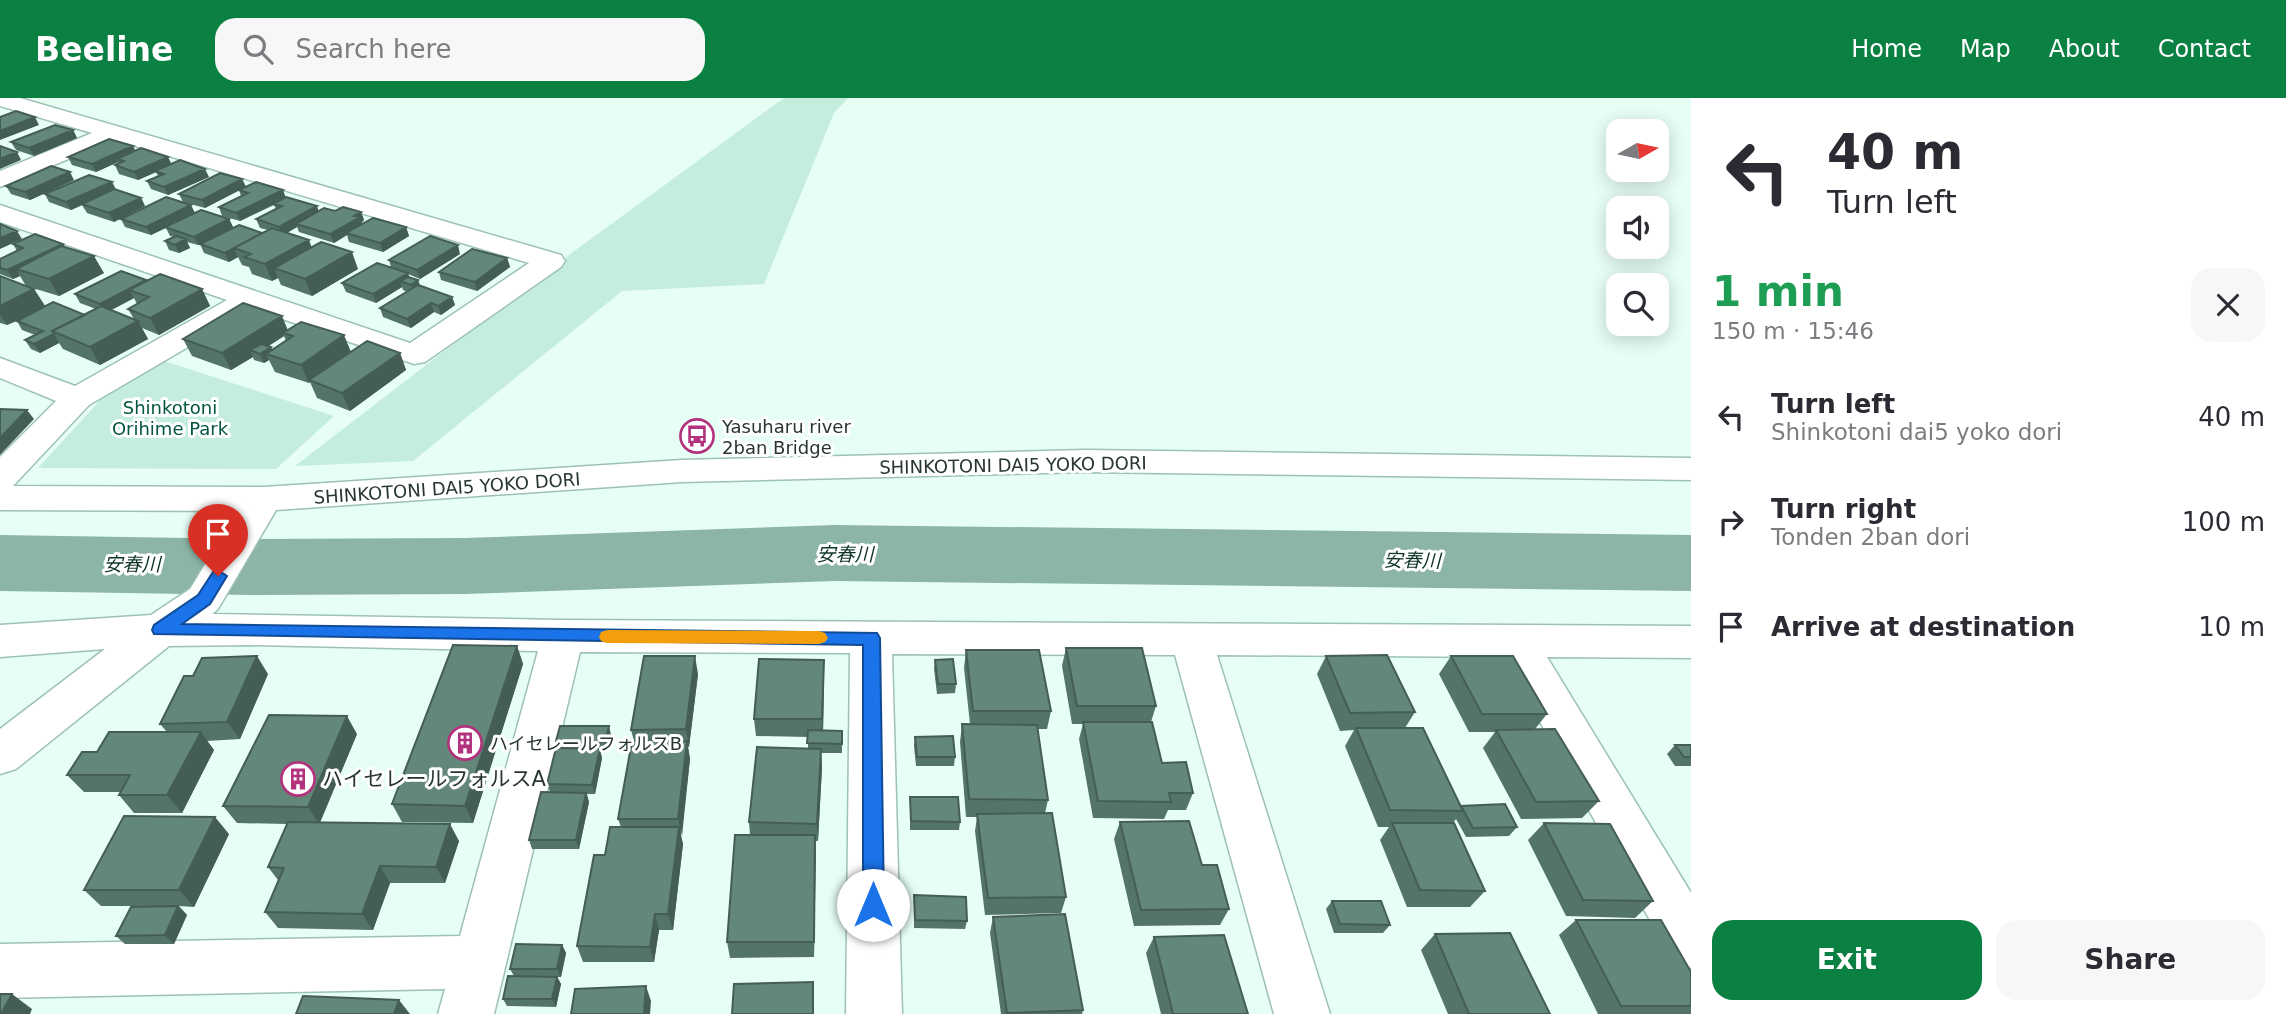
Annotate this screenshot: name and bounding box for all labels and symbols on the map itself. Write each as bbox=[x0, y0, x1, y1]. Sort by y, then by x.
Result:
north arrow bbox=[1606, 119, 1670, 182]
park label: Shinkotoni Orihime Park bbox=[112, 397, 229, 439]
place label: Yasuharu river 2ban Bridge bbox=[721, 416, 851, 458]
bus stop icon: Yasuharu river 2ban Bridge bbox=[678, 417, 716, 455]
street label: SHINKOTONI DAI5 YOKO DORI bbox=[879, 452, 1147, 478]
street label: SHINKOTONI DAI5 YOKO DORI bbox=[313, 468, 581, 508]
pin bbox=[188, 504, 248, 576]
water label: 安春川 bbox=[816, 543, 875, 565]
water label: 安春川 bbox=[1383, 549, 1443, 572]
water label: 安春川 bbox=[103, 553, 162, 575]
building icon: ハイセレールフォルスB bbox=[446, 724, 484, 762]
place label: ハイセレールフォルスB bbox=[490, 733, 682, 754]
building icon: ハイセレールフォルスA bbox=[279, 760, 317, 798]
place label: ハイセレールフォルスA bbox=[322, 767, 547, 791]
position arrow bbox=[836, 868, 910, 942]

